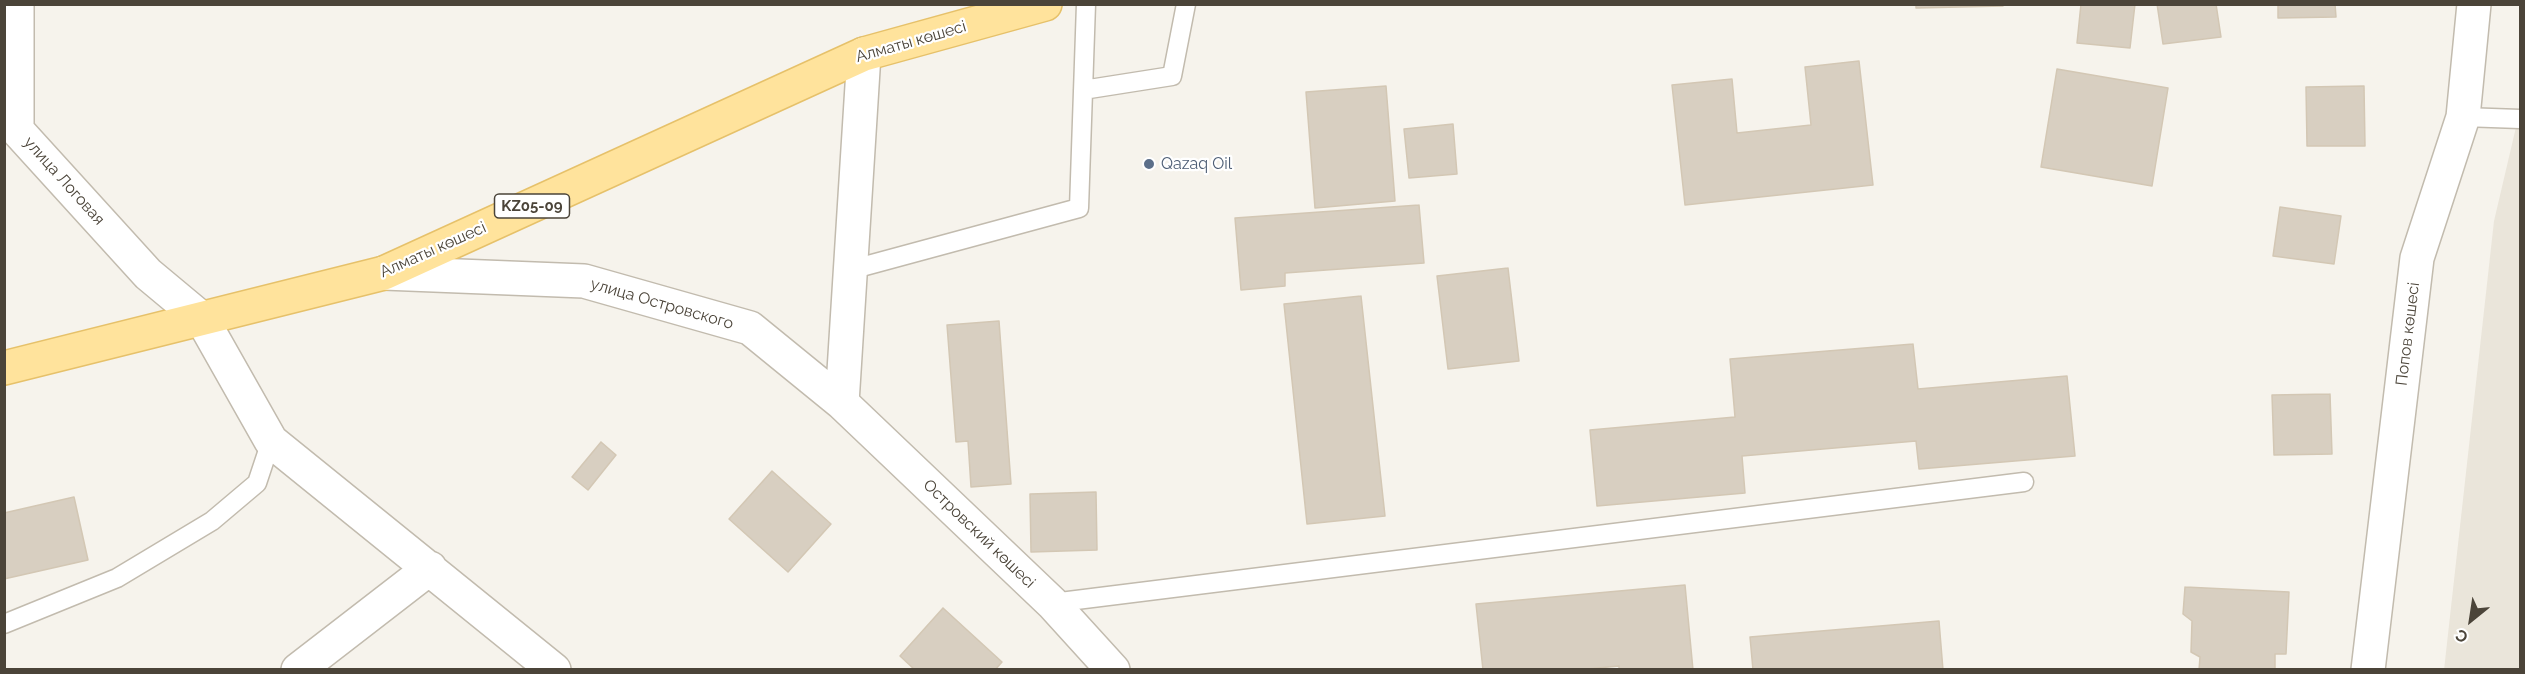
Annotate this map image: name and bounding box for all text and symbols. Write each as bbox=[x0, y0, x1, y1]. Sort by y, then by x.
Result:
street label: Алматы көшесі bbox=[854, 17, 968, 67]
street label: улица Логовая bbox=[19, 133, 109, 229]
place label: Qazaq Oil bbox=[1161, 154, 1232, 174]
marker: Qazaq Oil bbox=[1142, 157, 1156, 171]
road number: KZ05-09 bbox=[494, 194, 570, 218]
street label: Алматы көшесі bbox=[377, 218, 489, 282]
street label: улица Островского bbox=[588, 274, 736, 334]
street label: Попов көшесі bbox=[2392, 281, 2424, 387]
street label: Островский көшесі bbox=[919, 476, 1039, 592]
north arrow bbox=[2441, 590, 2501, 650]
text: С bbox=[2452, 625, 2471, 647]

